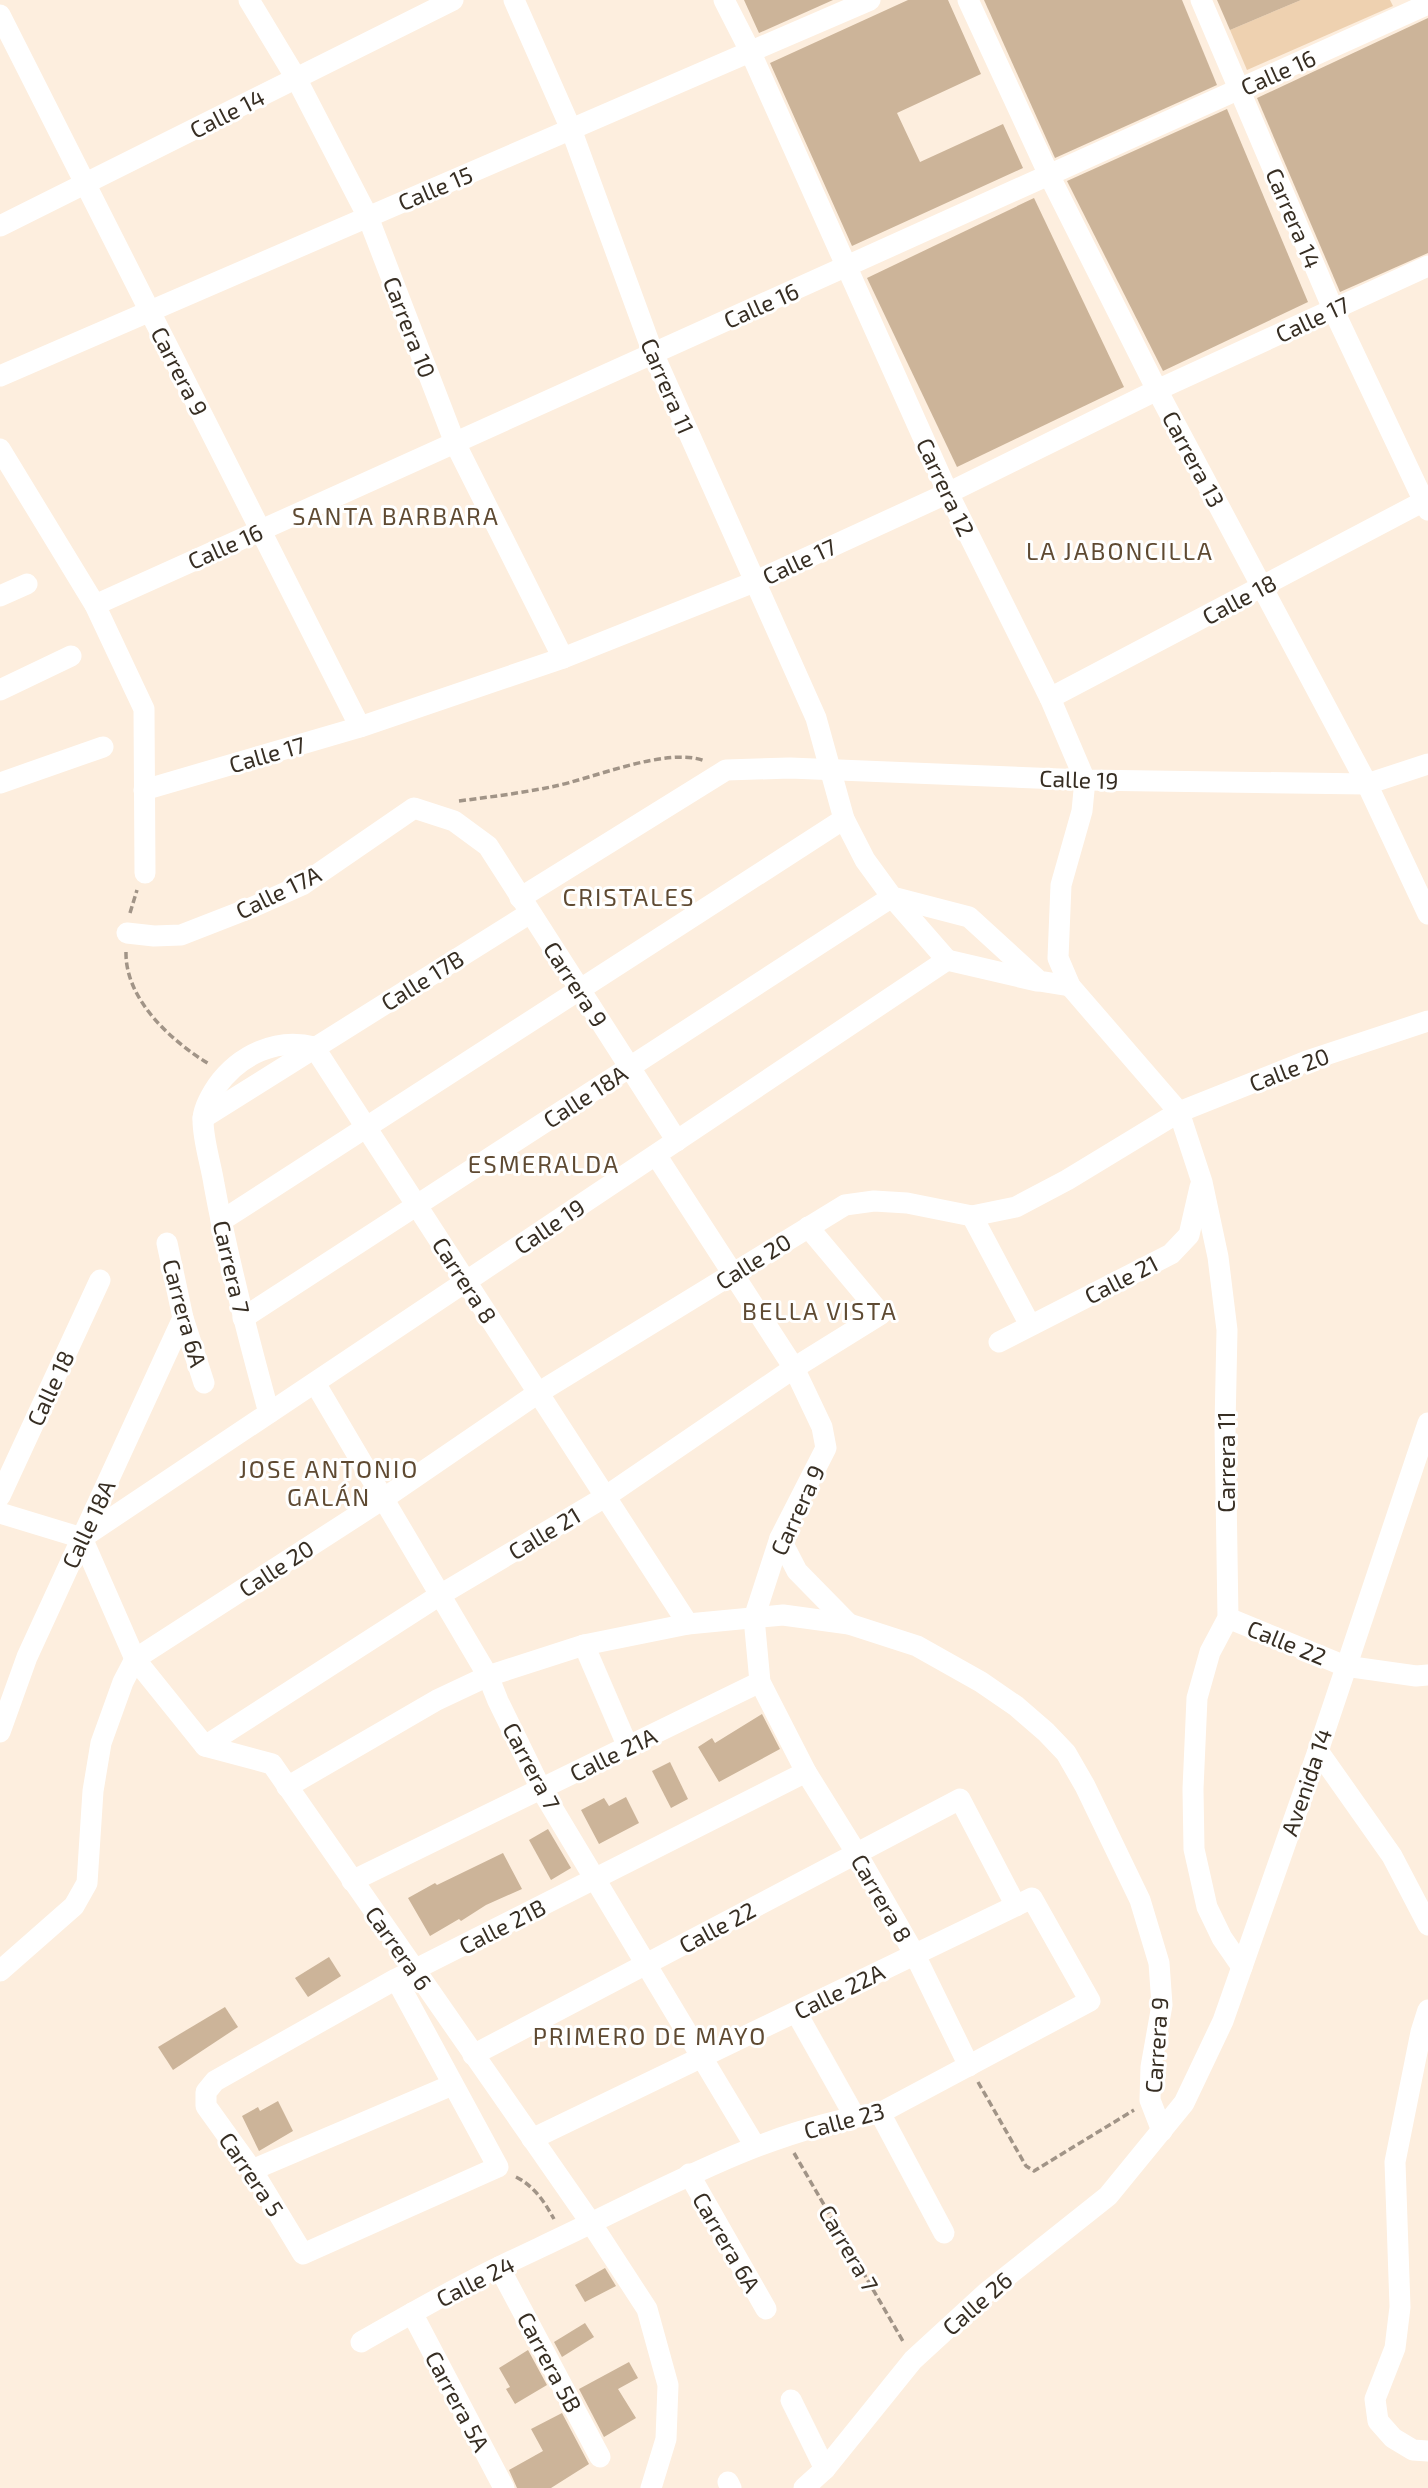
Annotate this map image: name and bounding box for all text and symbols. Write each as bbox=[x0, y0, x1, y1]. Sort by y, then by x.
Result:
street label: Calle 16 bbox=[1236, 43, 1320, 101]
street label: Calle 14 bbox=[185, 82, 269, 144]
street label: Calle 15 bbox=[393, 160, 477, 216]
street label: Carrera 14 bbox=[1260, 164, 1328, 272]
street label: Carrera 10 bbox=[378, 272, 442, 382]
street label: Calle 16 bbox=[719, 276, 803, 334]
street label: Calle 17 bbox=[1271, 290, 1353, 348]
street label: Carrera 9 bbox=[146, 322, 214, 420]
street label: Carrera 11 bbox=[635, 334, 701, 438]
street label: Carrera 13 bbox=[1157, 406, 1231, 512]
street label: Carrera 12 bbox=[911, 433, 981, 541]
district label: SANTA BARBARA bbox=[292, 501, 500, 530]
street label: Calle 16 bbox=[183, 517, 267, 575]
street label: Calle 17 bbox=[758, 532, 840, 590]
district label: LA JABONCILLA bbox=[1026, 536, 1214, 565]
street label: Calle 18 bbox=[1197, 568, 1281, 630]
street label: Calle 17 bbox=[226, 730, 308, 778]
street label: Calle 19 bbox=[1039, 764, 1119, 794]
street label: Calle 17A bbox=[231, 859, 326, 925]
district label: CRISTALES bbox=[563, 882, 695, 911]
street label: Carrera 9 bbox=[538, 936, 614, 1032]
street label: Calle 17B bbox=[376, 944, 468, 1016]
street label: Calle 20 bbox=[1245, 1041, 1333, 1097]
street label: Calle 18A bbox=[538, 1058, 633, 1133]
district label: ESMERALDA bbox=[468, 1149, 620, 1178]
street label: Calle 19 bbox=[508, 1192, 590, 1260]
street label: Carrera 7 bbox=[208, 1218, 256, 1317]
street label: Calle 20 bbox=[710, 1227, 796, 1295]
street label: Carrera 8 bbox=[427, 1232, 503, 1328]
street label: Calle 21 bbox=[1079, 1249, 1163, 1309]
street label: Carrera 6A bbox=[157, 1256, 213, 1371]
district label: BELLA VISTA bbox=[742, 1296, 898, 1325]
street label: Calle 18 bbox=[20, 1346, 80, 1430]
street label: Carrera 11 bbox=[1212, 1411, 1240, 1513]
district label: JOSE ANTONIO GALÁN bbox=[239, 1454, 419, 1511]
street label: Carrera 9 bbox=[764, 1460, 830, 1560]
street label: Calle 18A bbox=[55, 1475, 121, 1573]
street label: Calle 21 bbox=[503, 1501, 585, 1565]
street label: Calle 20 bbox=[233, 1533, 319, 1603]
street label: Calle 22 bbox=[1243, 1614, 1331, 1670]
street label: Carrera 7 bbox=[497, 1717, 567, 1815]
street label: Calle 21A bbox=[565, 1721, 662, 1787]
street label: Avenida 14 bbox=[1275, 1725, 1337, 1839]
street label: Carrera 8 bbox=[846, 1849, 918, 1947]
street label: Calle 21B bbox=[454, 1892, 550, 1960]
street label: Calle 22 bbox=[674, 1895, 760, 1959]
street label: Carrera 6 bbox=[360, 1900, 438, 1996]
street label: Calle 22A bbox=[789, 1957, 889, 2025]
street label: Carrera 9 bbox=[1139, 1996, 1173, 2094]
district label: PRIMERO DE MAYO bbox=[533, 2021, 767, 2050]
street label: Calle 23 bbox=[800, 2096, 888, 2144]
street label: Carrera 5 bbox=[214, 2127, 290, 2221]
street label: Carrera 6A bbox=[687, 2187, 767, 2298]
street label: Carrera 7 bbox=[813, 2200, 885, 2296]
street label: Calle 24 bbox=[431, 2249, 519, 2313]
street label: Calle 26 bbox=[937, 2265, 1017, 2341]
street label: Carrera 5B bbox=[512, 2307, 588, 2417]
street label: Carrera 5A bbox=[420, 2346, 496, 2457]

